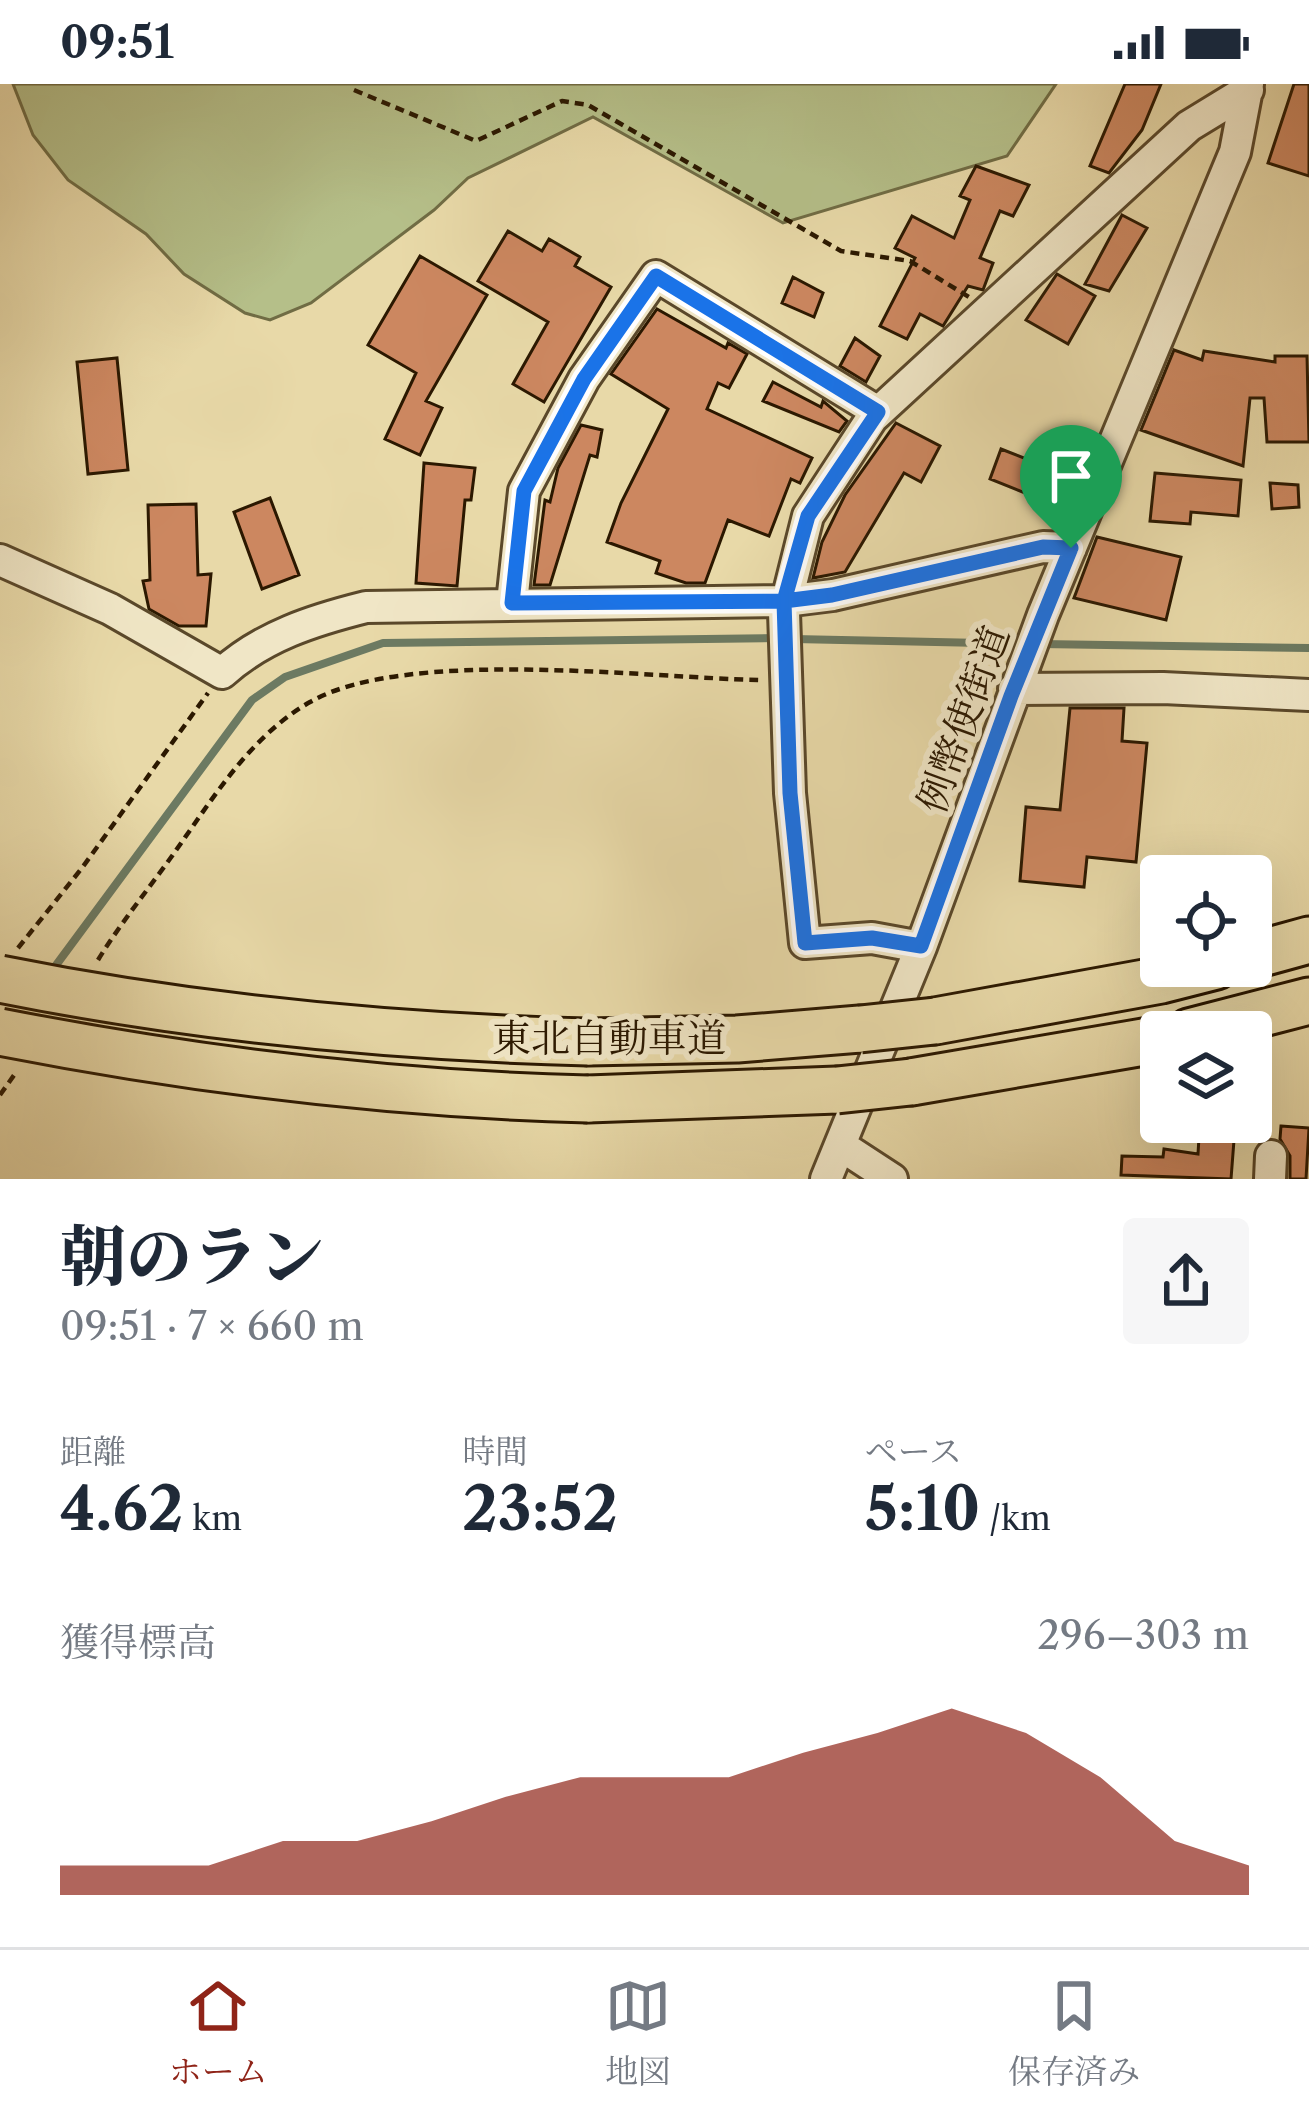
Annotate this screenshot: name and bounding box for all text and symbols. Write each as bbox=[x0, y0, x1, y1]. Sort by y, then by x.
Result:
text: 09:51 bbox=[60, 14, 174, 70]
pin bbox=[1020, 425, 1122, 548]
icon: arrive bbox=[1038, 443, 1104, 509]
street label: 例幣使街道 bbox=[907, 619, 1019, 819]
map controls bbox=[1140, 855, 1272, 1143]
button: locate bbox=[1140, 855, 1272, 987]
button: layers bbox=[1140, 1011, 1272, 1143]
street label: 東北自動車道 bbox=[492, 1014, 726, 1062]
text: 朝のラン bbox=[60, 1216, 324, 1297]
button: share bbox=[1123, 1218, 1249, 1344]
text: 09:51 · 7 × 660 m bbox=[60, 1302, 364, 1350]
text: 距離 bbox=[60, 1431, 126, 1472]
text: 時間 bbox=[462, 1431, 528, 1472]
text: ペース bbox=[865, 1431, 962, 1472]
text: 4.62 bbox=[60, 1472, 183, 1546]
text: 23:52 bbox=[462, 1472, 618, 1546]
text: 5:10 bbox=[865, 1472, 980, 1546]
text: km bbox=[183, 1498, 242, 1539]
text: /km bbox=[980, 1498, 1051, 1539]
text: 296–303 m bbox=[1038, 1611, 1249, 1659]
text: 獲得標高 bbox=[60, 1618, 216, 1666]
tab: ホーム bbox=[169, 1973, 268, 2092]
tab: 地図 bbox=[605, 1973, 671, 2092]
tab: 保存済み bbox=[1008, 1973, 1140, 2092]

